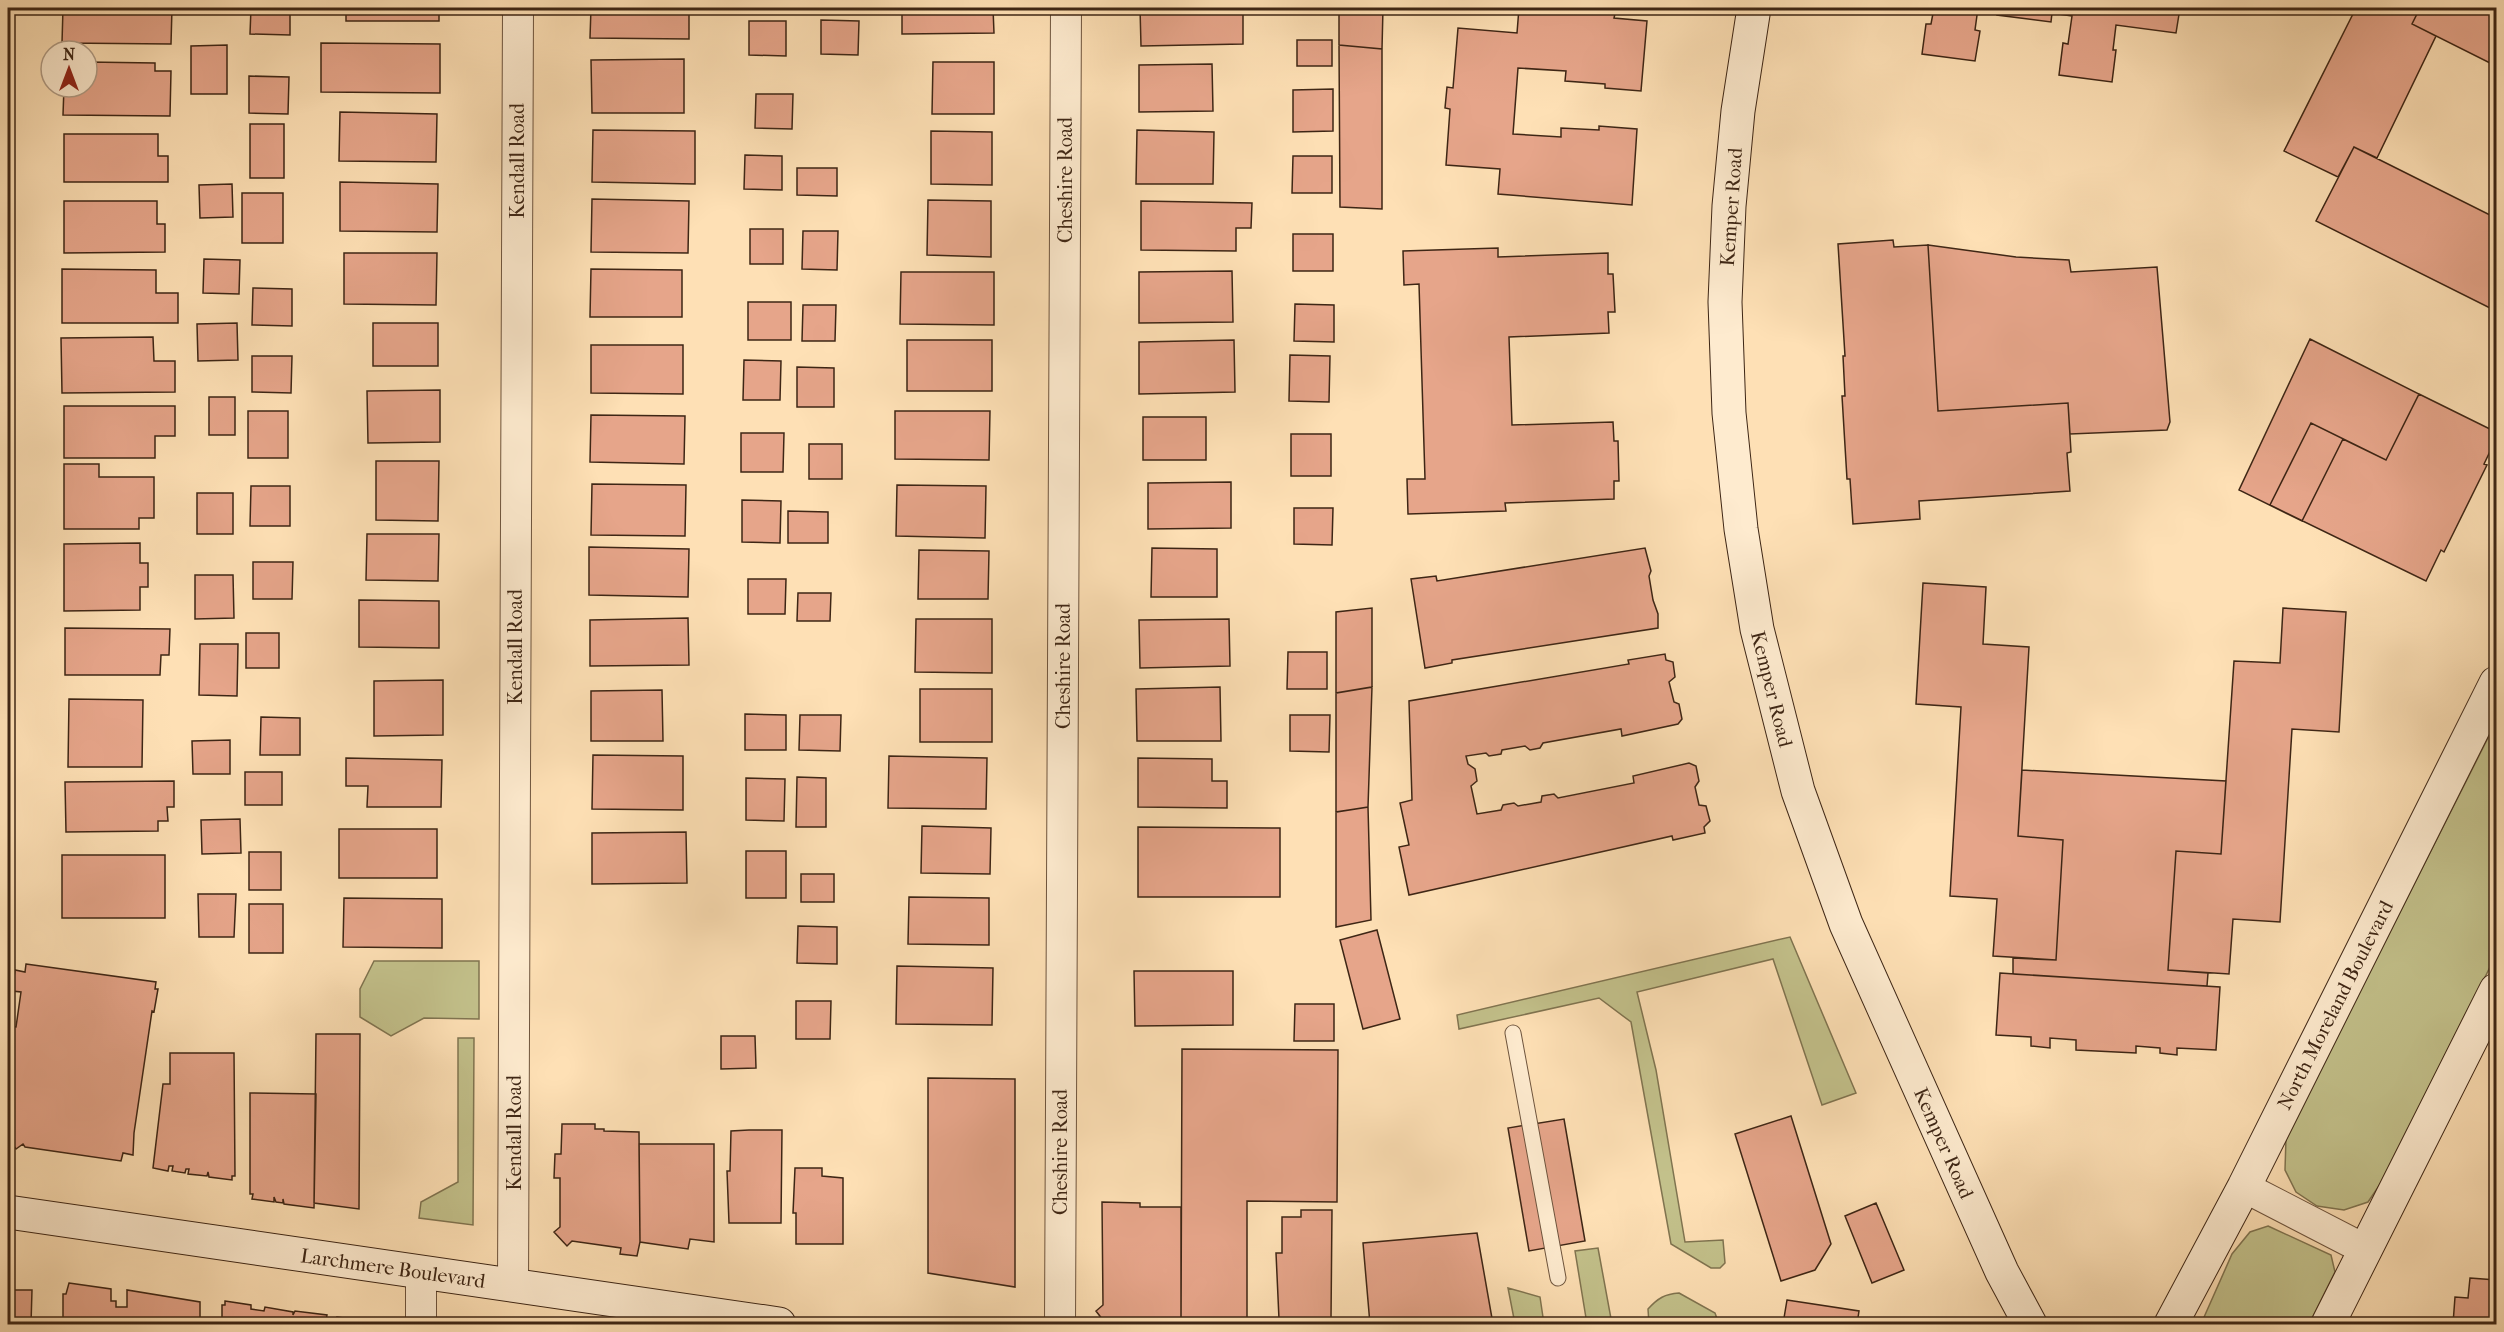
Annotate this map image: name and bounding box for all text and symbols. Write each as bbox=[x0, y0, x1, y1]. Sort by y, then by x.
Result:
north arrow bbox=[39, 39, 99, 99]
text: N bbox=[63, 45, 76, 64]
street label: Kendall Road bbox=[506, 102, 529, 219]
street label: Cheshire Road bbox=[1054, 116, 1077, 243]
street label: Kemper Road bbox=[1716, 146, 1747, 267]
street label: Kendall Road bbox=[504, 588, 527, 705]
street label: Cheshire Road bbox=[1052, 602, 1075, 729]
street label: Kemper Road bbox=[1746, 629, 1797, 751]
street label: North Moreland Boulevard bbox=[2273, 896, 2399, 1114]
street label: Kendall Road bbox=[503, 1074, 526, 1191]
street label: Kemper Road bbox=[1909, 1084, 1979, 1203]
street label: Cheshire Road bbox=[1049, 1088, 1072, 1215]
street label: Larchmere Boulevard bbox=[299, 1244, 488, 1293]

